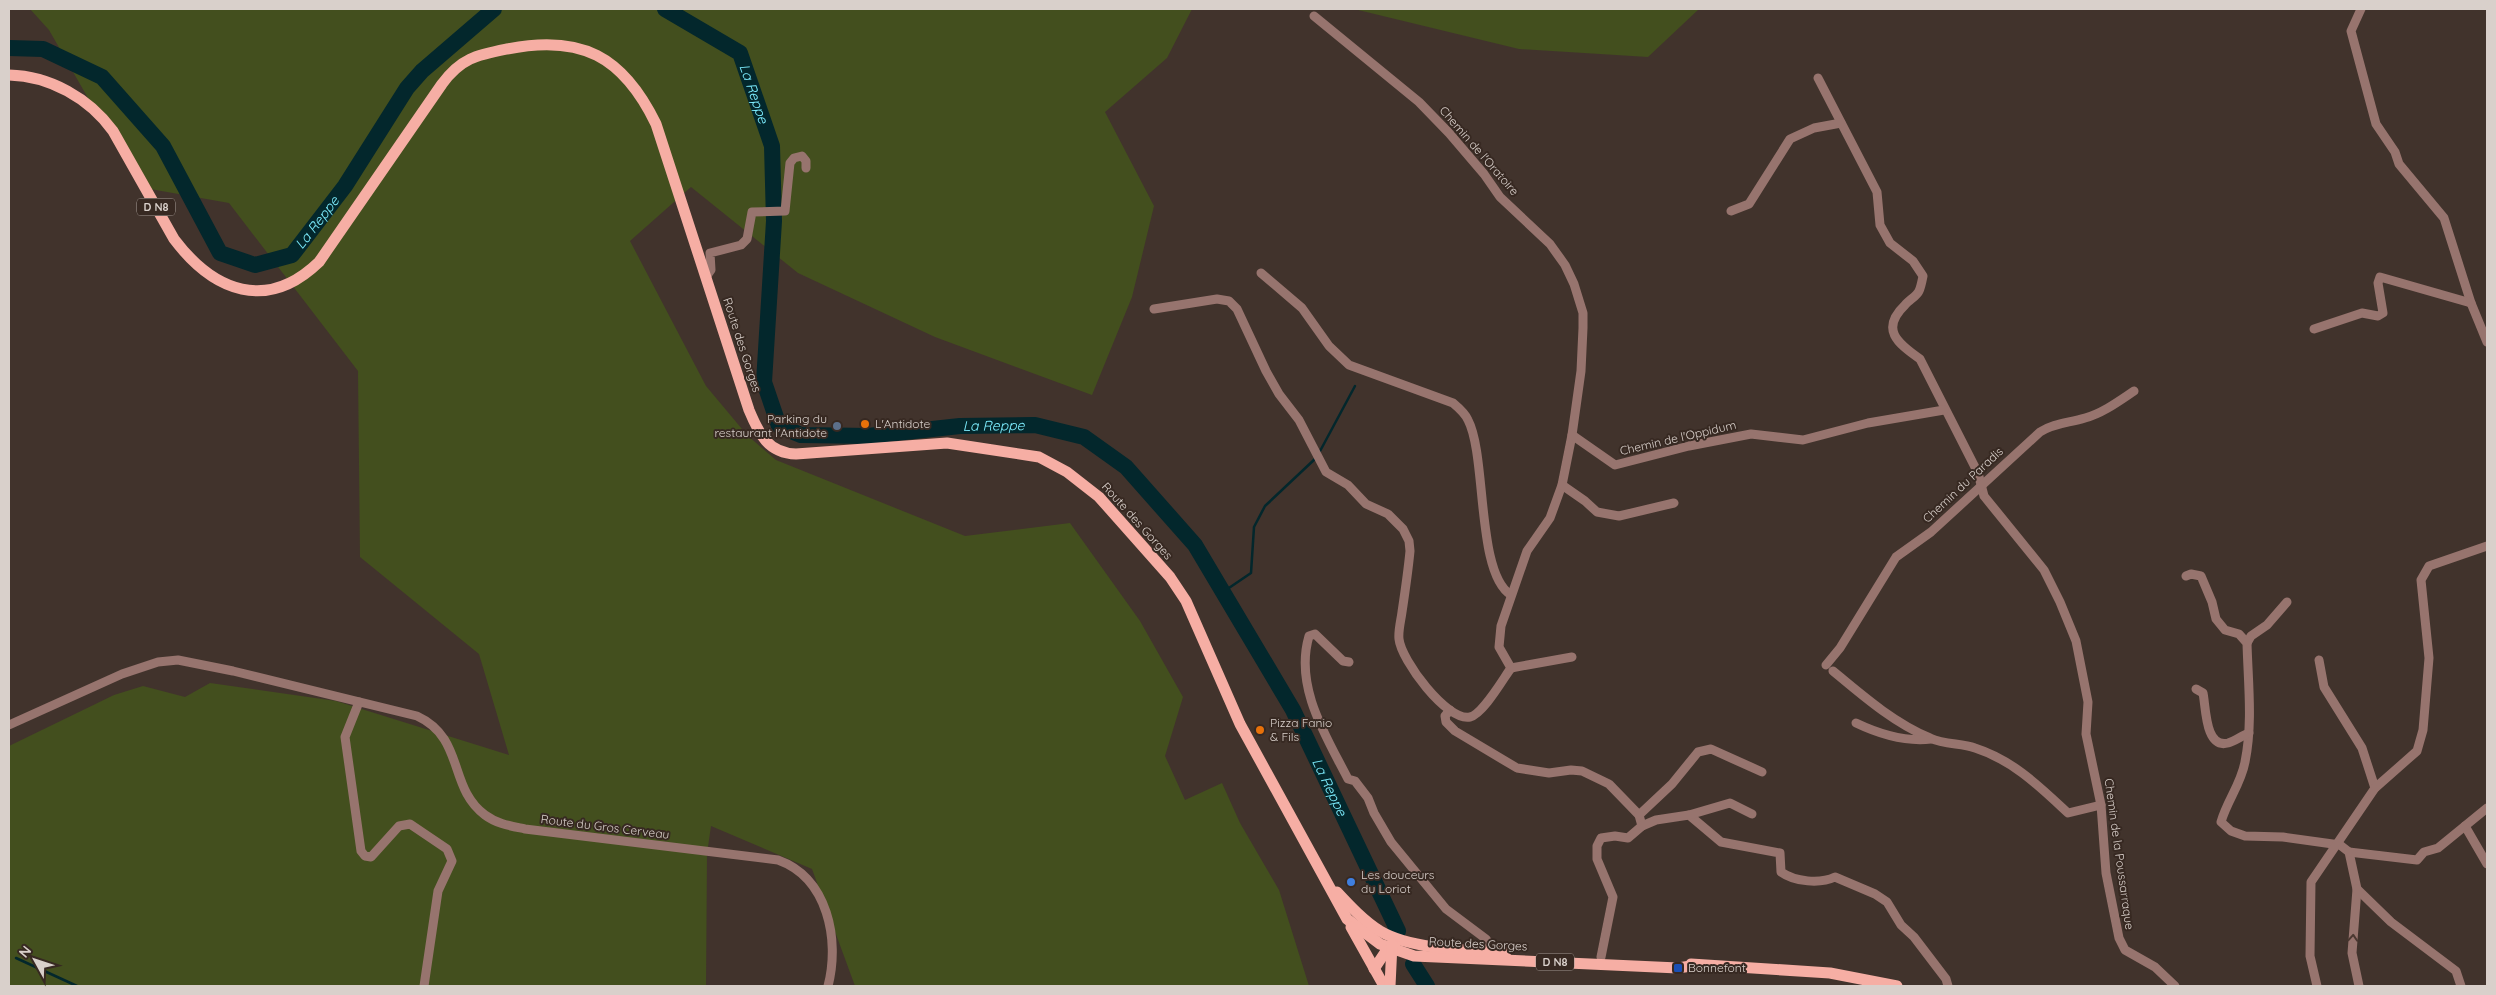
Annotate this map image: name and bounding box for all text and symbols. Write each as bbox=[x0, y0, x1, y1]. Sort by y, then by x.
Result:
water label: La Reppe bbox=[735, 62, 773, 127]
street label: Chemin de l'Oratoire bbox=[1436, 103, 1522, 199]
water label: La Reppe bbox=[291, 192, 344, 252]
road number: D N8 bbox=[137, 198, 175, 216]
street label: Route des Gorges bbox=[720, 296, 765, 394]
place label: Parking du restaurant l'Antidote bbox=[714, 411, 827, 440]
place label: L'Antidote bbox=[875, 416, 931, 431]
water label: La Reppe bbox=[962, 416, 1026, 435]
street label: Chemin de l'Oppidum bbox=[1618, 417, 1738, 458]
marker: L'Antidote bbox=[859, 418, 871, 430]
marker: Parking du restaurant l'Antidote bbox=[831, 420, 843, 432]
street label: Chemin du Paradis bbox=[1919, 443, 2006, 526]
street label: Route des Gorges bbox=[1099, 479, 1176, 563]
place label: Pizza Fanio & Fils bbox=[1270, 715, 1332, 744]
marker: Pizza Fanio & Fils bbox=[1254, 724, 1266, 736]
water label: La Reppe bbox=[1308, 755, 1352, 820]
street label: Chemin de la Poussarraque bbox=[2101, 777, 2138, 931]
street label: Route du Gros Cerveau bbox=[540, 811, 670, 842]
place label: Les douceurs du Loriot bbox=[1361, 867, 1435, 896]
marker: Les douceurs du Loriot bbox=[1345, 876, 1357, 888]
street label: Route des Gorges bbox=[1428, 933, 1528, 954]
one-way arrow bbox=[2347, 934, 2358, 942]
north arrow bbox=[10, 935, 60, 985]
text: N bbox=[15, 942, 35, 961]
road number: D N8 bbox=[1536, 954, 1574, 970]
place label: Bonnefont bbox=[1688, 960, 1746, 975]
marker: Bonnefont bbox=[1672, 962, 1684, 974]

